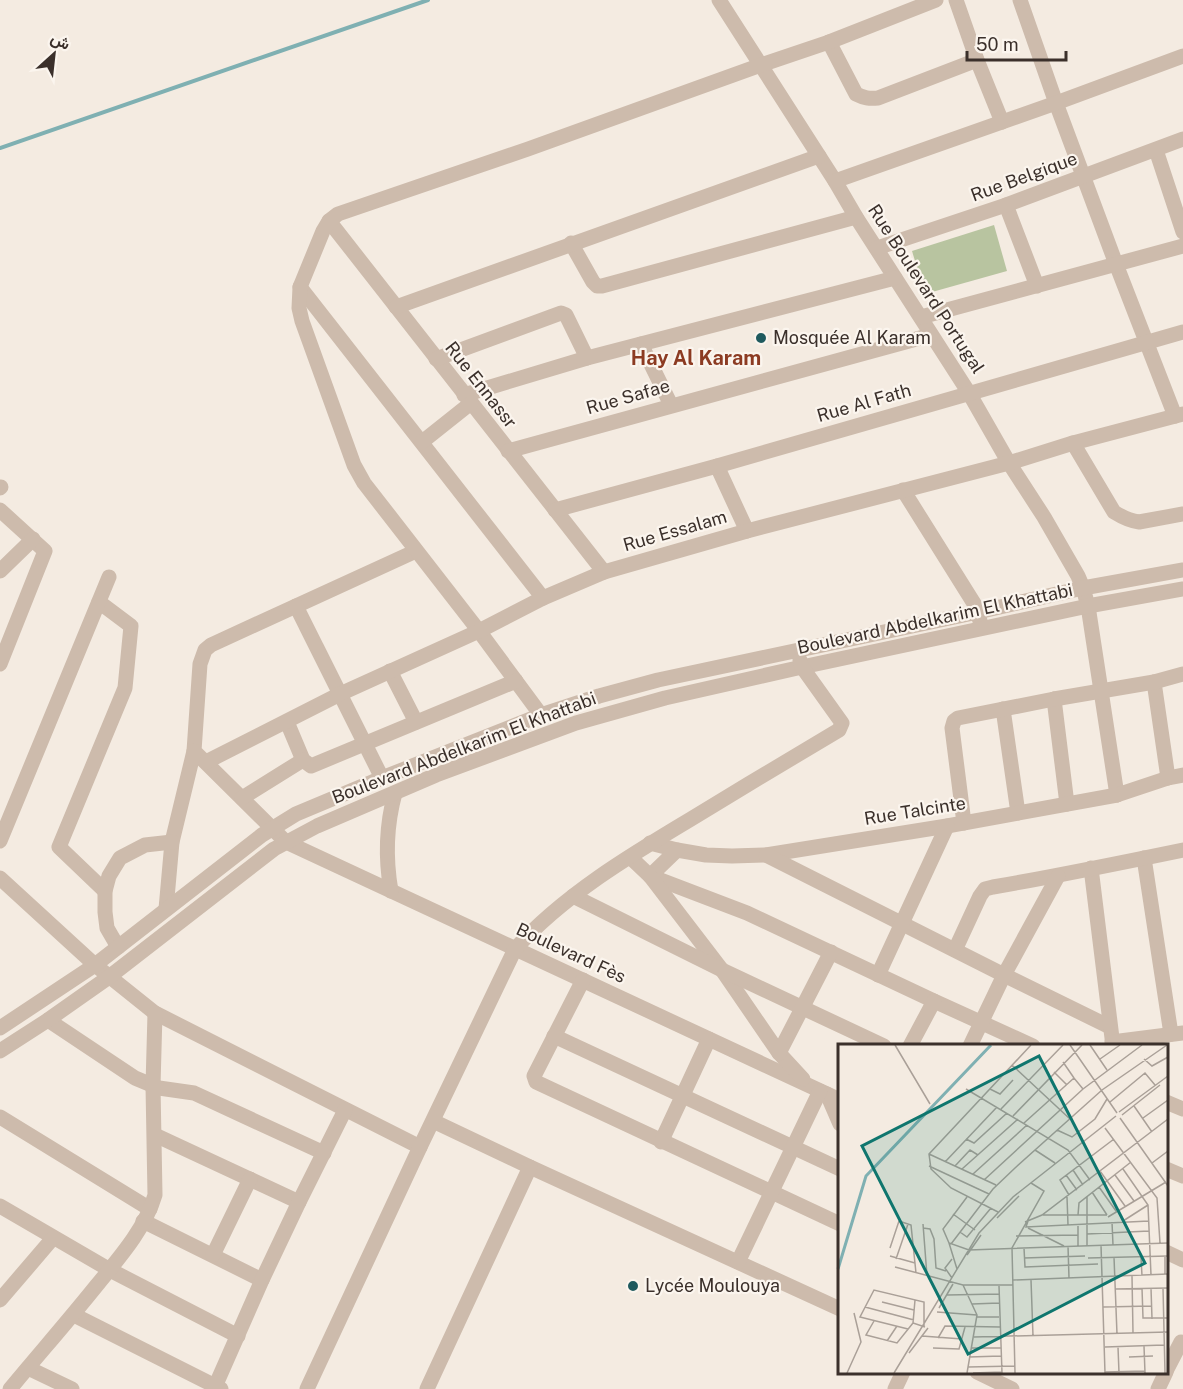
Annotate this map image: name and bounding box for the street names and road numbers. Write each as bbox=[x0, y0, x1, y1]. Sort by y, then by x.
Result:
street label: Rue Belgique bbox=[968, 148, 1080, 206]
street label: Rue Boulevard Portugal bbox=[864, 200, 989, 377]
street label: Rue Ennassr bbox=[441, 337, 522, 432]
street label: Rue Safae bbox=[584, 375, 672, 418]
street label: Rue Al Fath bbox=[814, 379, 913, 426]
street label: Rue Essalam bbox=[621, 506, 729, 555]
street label: Boulevard Abdelkarim El Khattabi bbox=[795, 579, 1075, 658]
street label: Boulevard Abdelkarim El Khattabi bbox=[329, 687, 599, 808]
street label: Rue Talcinte bbox=[863, 792, 967, 829]
street label: Boulevard Fès bbox=[513, 918, 629, 987]

